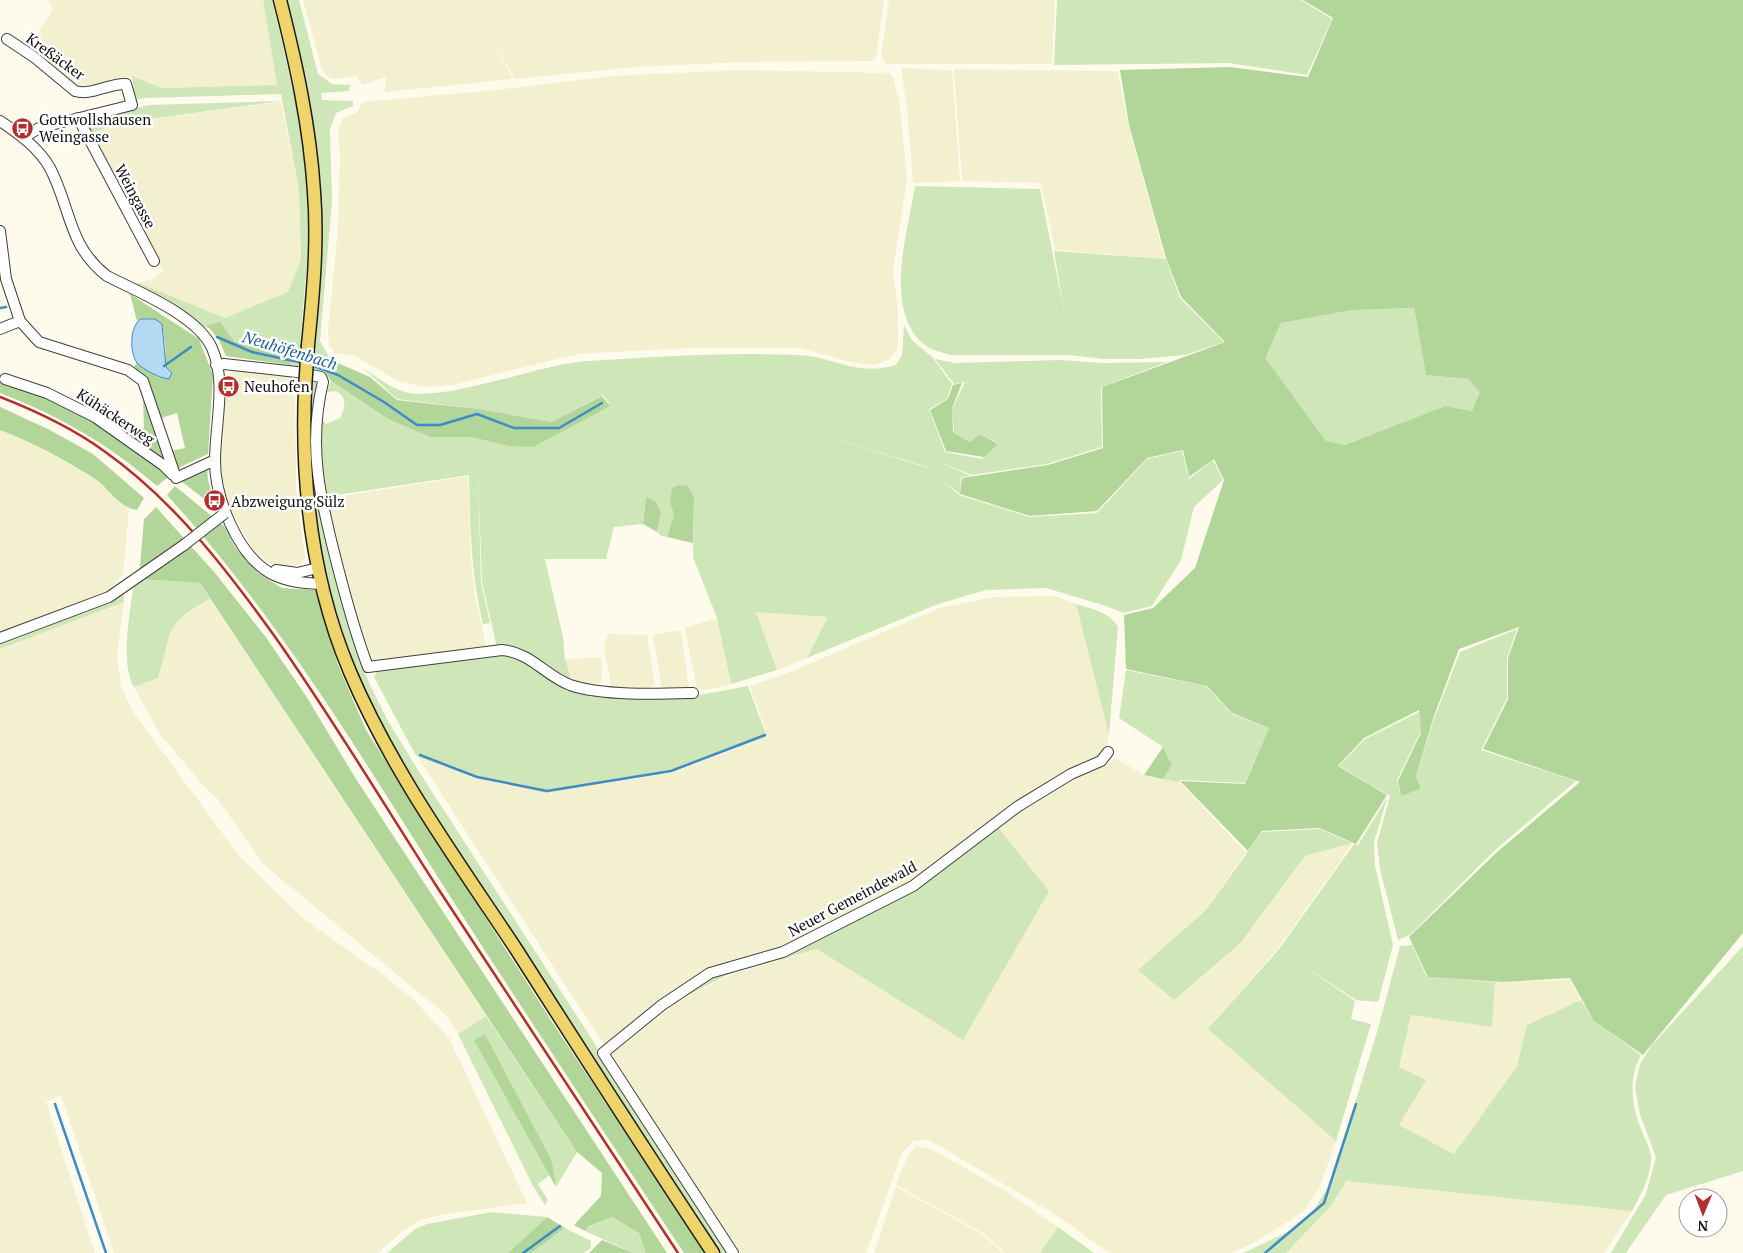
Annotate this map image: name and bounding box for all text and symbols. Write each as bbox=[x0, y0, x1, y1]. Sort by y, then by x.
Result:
street label: Kreßäcker bbox=[23, 28, 90, 84]
place label: Gottwollshausen Weingasse bbox=[39, 109, 151, 146]
bus stop icon: Gottwollshausen Weingasse bbox=[11, 116, 35, 140]
street label: Weingasse bbox=[111, 160, 161, 232]
water label: Neuhöfenbach bbox=[239, 325, 340, 375]
bus stop icon: Neuhofen bbox=[216, 374, 240, 398]
place label: Neuhofen bbox=[244, 376, 310, 396]
street label: Kühäckerweg bbox=[73, 383, 160, 449]
bus stop icon: Abzweigung Sülz bbox=[203, 489, 227, 513]
place label: Abzweigung Sülz bbox=[231, 491, 345, 511]
street label: Neuer Gemeindewald bbox=[784, 856, 920, 940]
north arrow bbox=[1678, 1188, 1728, 1238]
text: N bbox=[1697, 1217, 1708, 1236]

